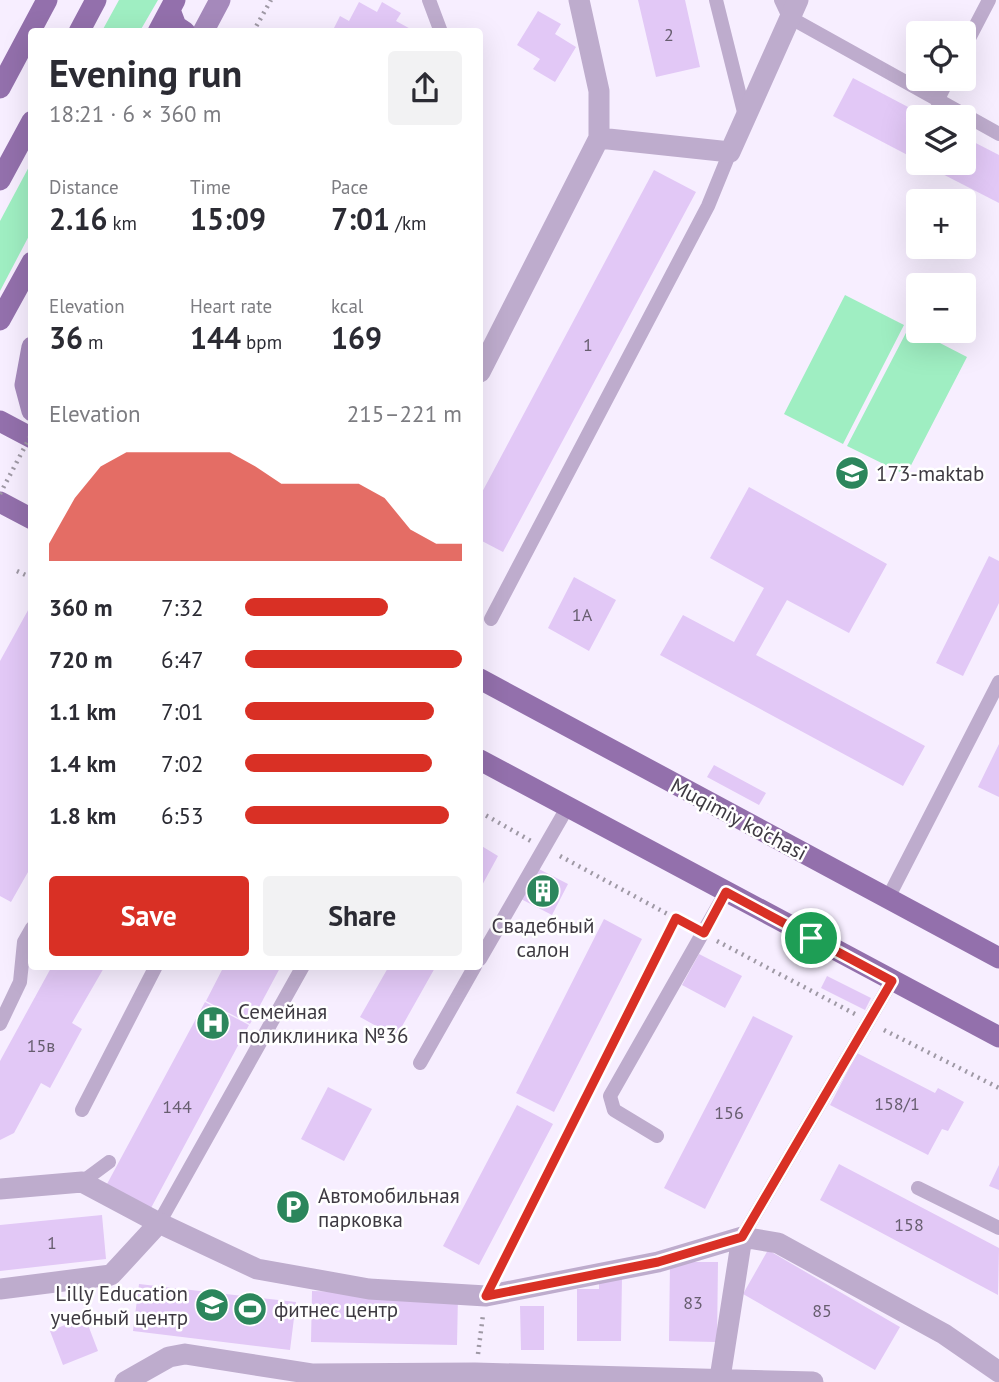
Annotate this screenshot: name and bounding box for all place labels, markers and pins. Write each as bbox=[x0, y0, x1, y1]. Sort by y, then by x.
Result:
school or university icon: 173-maktab bbox=[833, 454, 871, 492]
place label: 173-maktab bbox=[876, 460, 984, 487]
building icon: Свадебный салон bbox=[524, 872, 562, 910]
pin bbox=[781, 908, 841, 968]
place label: Свадебный салон bbox=[492, 912, 594, 963]
place label: Семейная поликлиника №36 bbox=[238, 998, 408, 1049]
hospital icon: Семейная поликлиника №36 bbox=[194, 1004, 232, 1042]
place label: Автомобильная парковка bbox=[318, 1182, 460, 1233]
parking icon: Автомобильная парковка bbox=[274, 1188, 312, 1226]
place label: Lilly Education учебный центр bbox=[50, 1280, 188, 1331]
school or university icon: Lilly Education учебный центр bbox=[193, 1286, 231, 1324]
sports icon: фитнес центр bbox=[231, 1290, 269, 1328]
place label: фитнес центр bbox=[274, 1296, 398, 1323]

